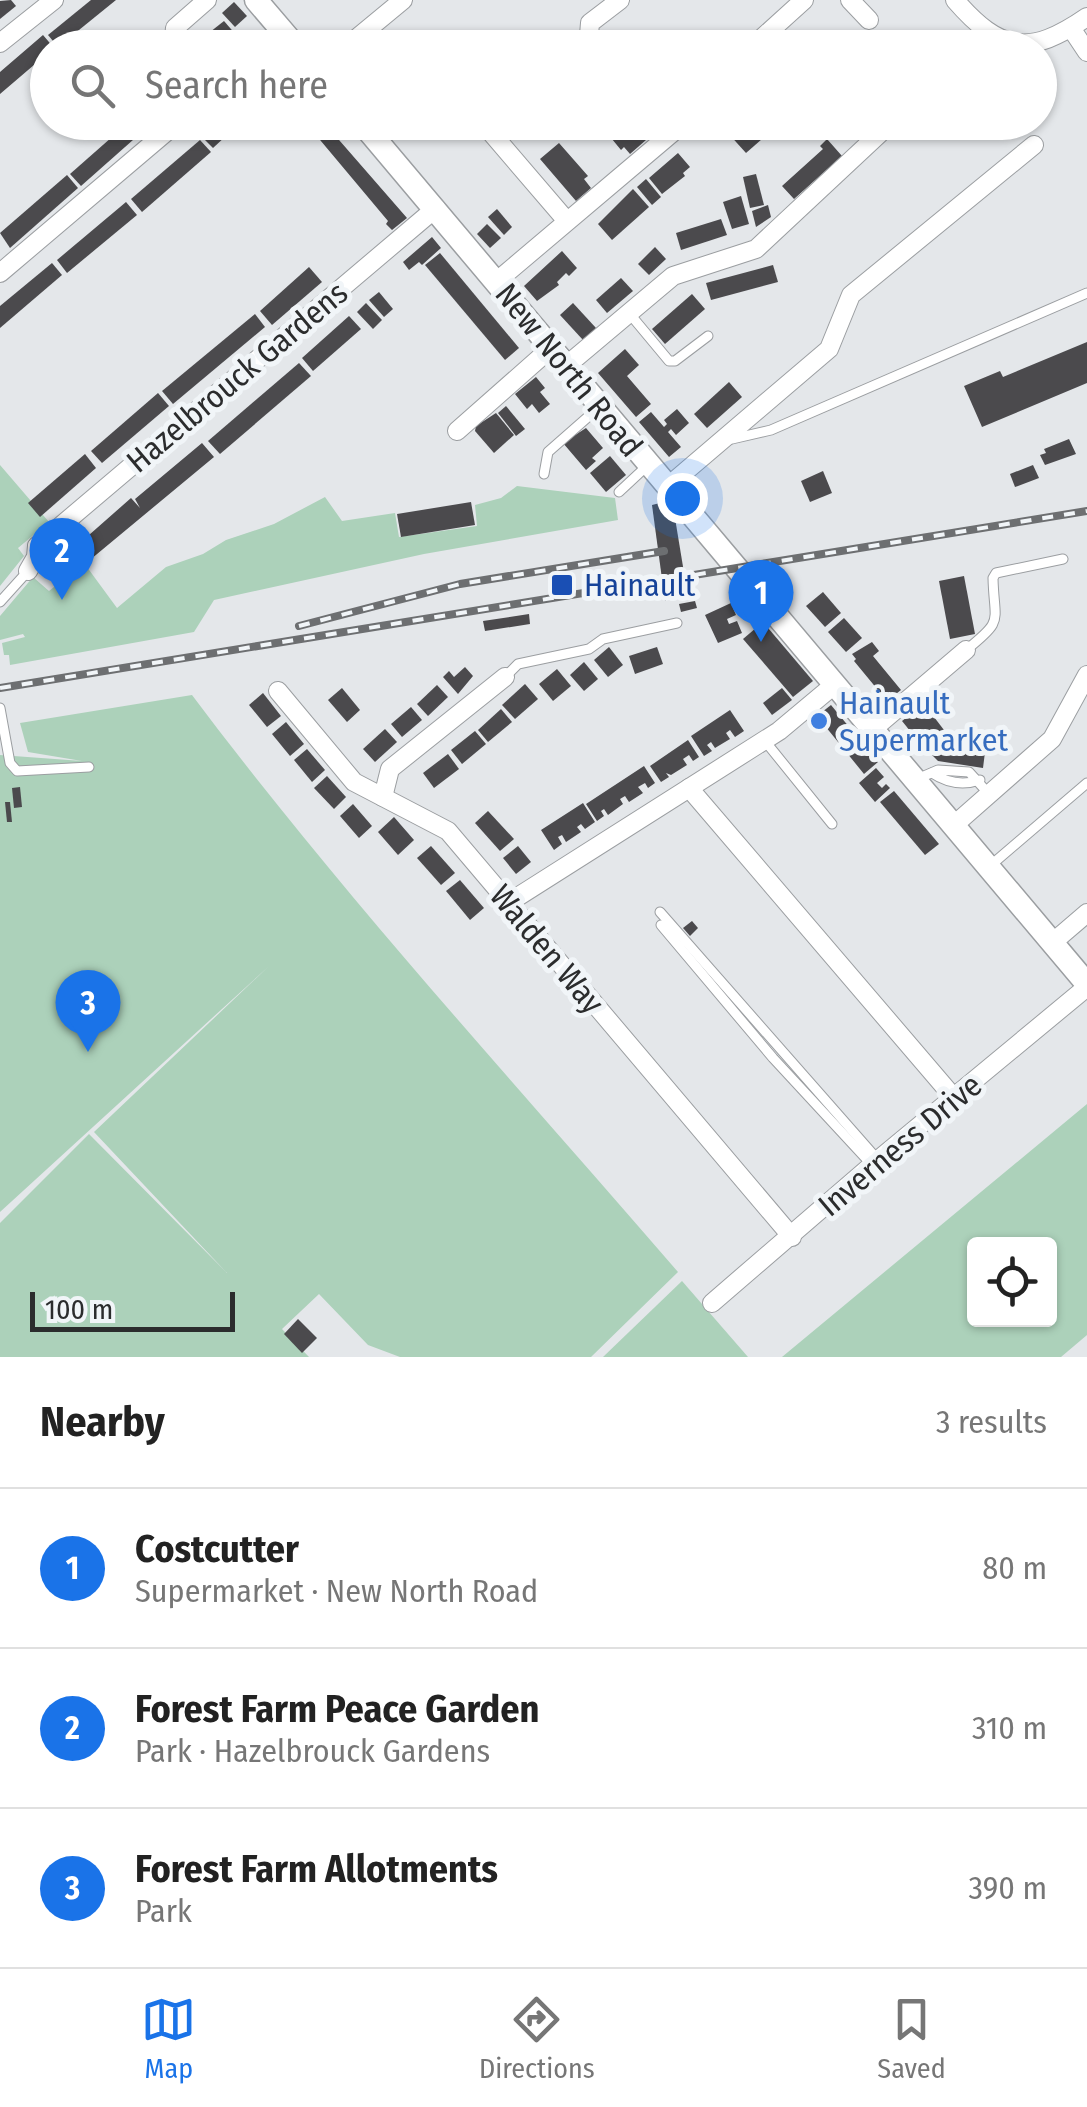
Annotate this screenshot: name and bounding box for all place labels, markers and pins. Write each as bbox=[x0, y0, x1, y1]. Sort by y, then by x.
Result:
pin: 2 bbox=[30, 518, 94, 600]
pin: 1 bbox=[728, 560, 794, 642]
place label: Hainault bbox=[584, 566, 696, 604]
marker: Hainault bbox=[549, 572, 575, 598]
place label: Hainault Supermarket bbox=[839, 684, 1008, 759]
marker: Hainault Supermarket bbox=[808, 710, 830, 732]
pin: 3 bbox=[56, 970, 120, 1052]

